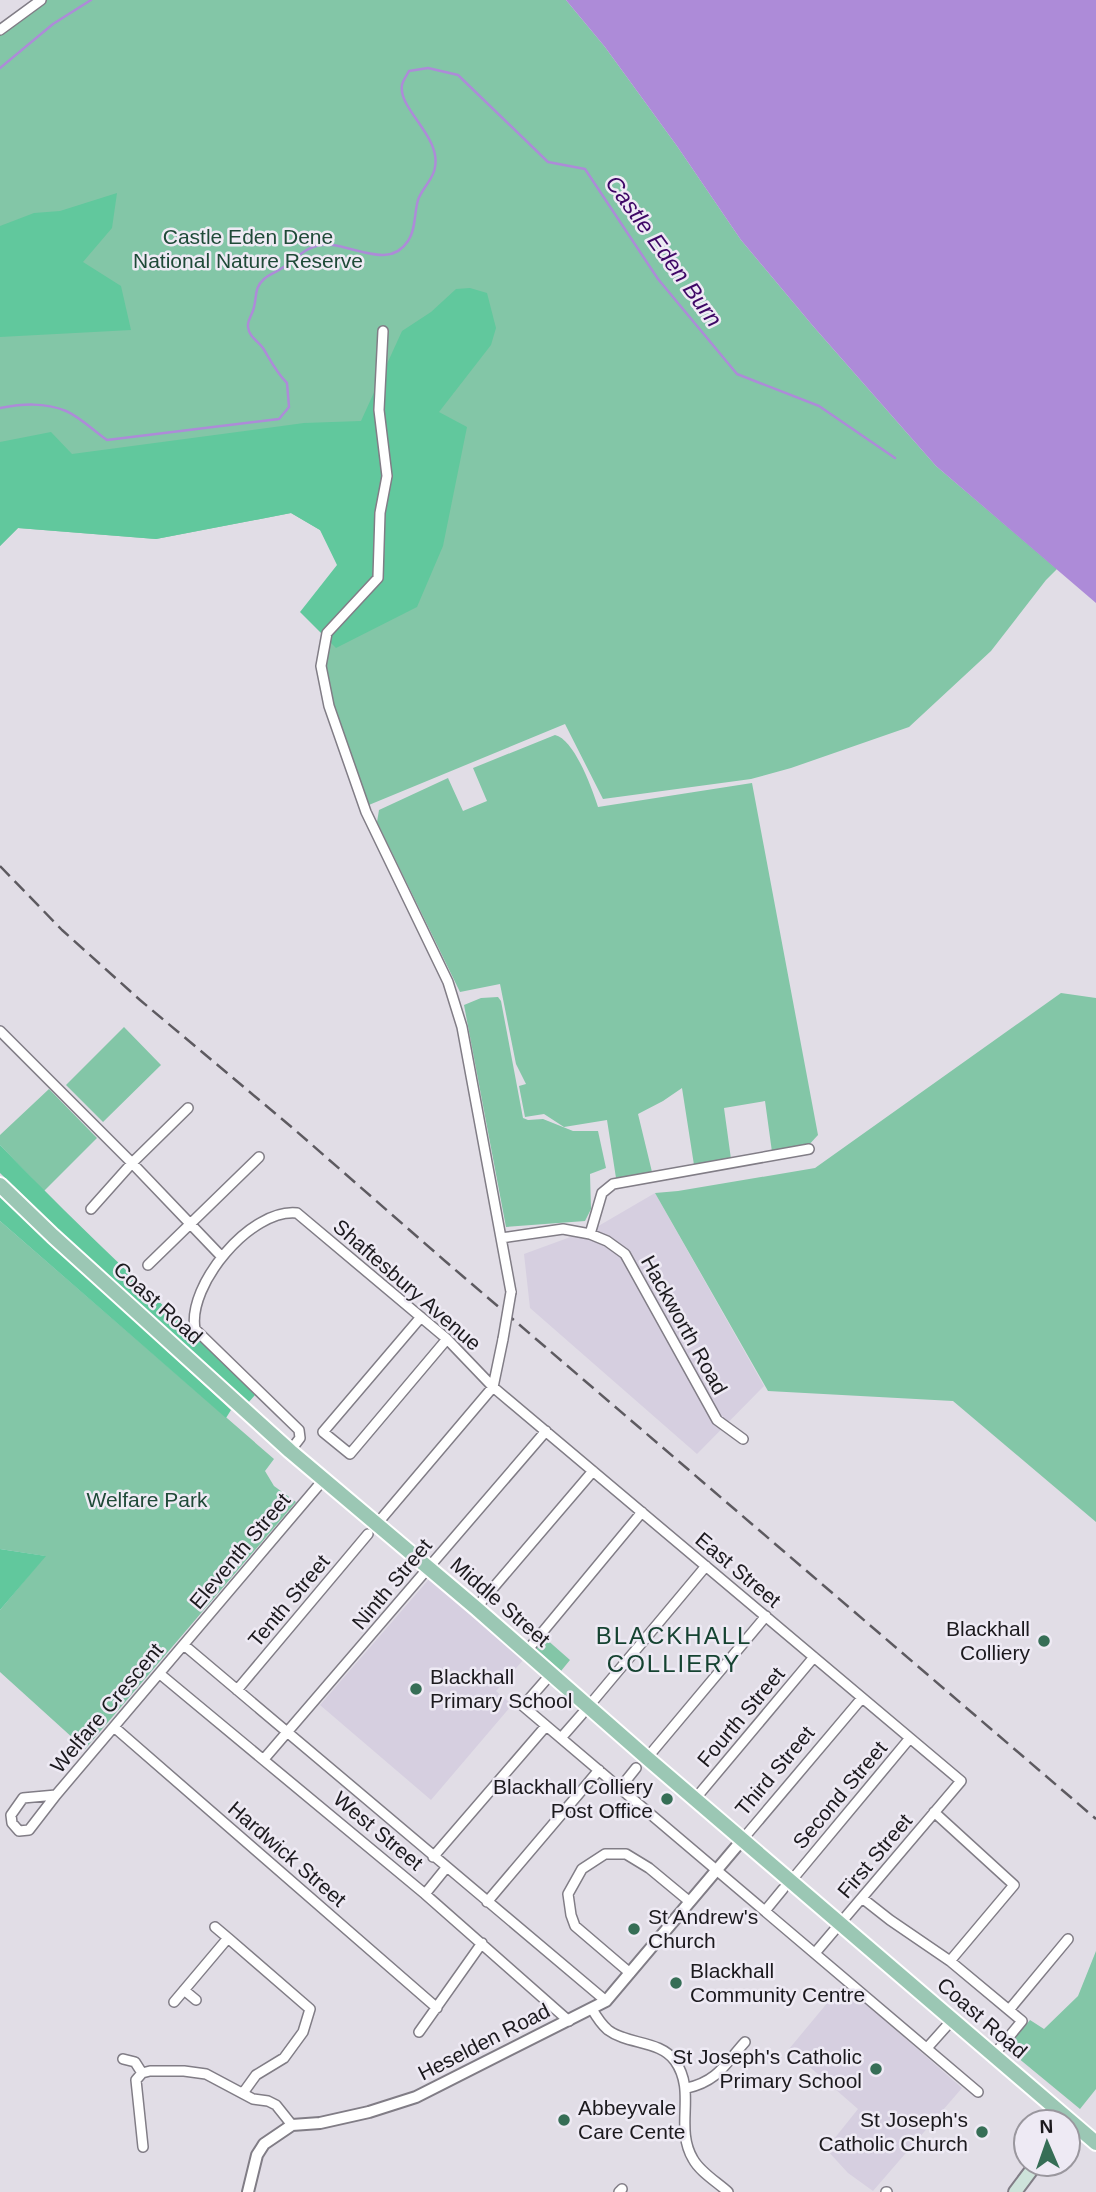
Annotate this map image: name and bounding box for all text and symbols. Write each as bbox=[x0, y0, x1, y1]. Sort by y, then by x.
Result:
water label: Castle Eden Burn bbox=[600, 170, 728, 332]
park label: Castle Eden Dene National Nature Reserve bbox=[133, 225, 363, 272]
street label: Shaftesbury Avenue bbox=[329, 1214, 486, 1355]
street label: Hackworth Road bbox=[637, 1251, 732, 1398]
street label: Coast Road bbox=[109, 1257, 207, 1348]
park label: Welfare Park bbox=[87, 1488, 208, 1511]
street label: Eleventh Street bbox=[185, 1488, 295, 1613]
street label: East Street bbox=[691, 1527, 786, 1612]
street label: Ninth Street bbox=[347, 1534, 436, 1634]
street label: Tenth Street bbox=[243, 1550, 334, 1651]
street label: Middle Street bbox=[446, 1552, 555, 1651]
place label: Blackhall Colliery bbox=[946, 1617, 1030, 1664]
district label: BLACKHALL COLLIERY bbox=[596, 1622, 752, 1677]
marker: Blackhall Colliery bbox=[1036, 1633, 1052, 1649]
street label: Welfare Crescent bbox=[46, 1638, 168, 1777]
street label: Fourth Street bbox=[692, 1662, 789, 1771]
place label: Blackhall Primary School bbox=[430, 1665, 572, 1712]
marker: Blackhall Primary School bbox=[408, 1681, 424, 1697]
street label: Third Street bbox=[731, 1721, 819, 1820]
street label: Second Street bbox=[788, 1736, 891, 1853]
place label: Blackhall Colliery Post Office bbox=[493, 1775, 653, 1822]
street label: West Street bbox=[329, 1787, 428, 1875]
marker: Blackhall Colliery Post Office bbox=[659, 1791, 675, 1807]
street label: Hardwick Street bbox=[224, 1796, 351, 1911]
street label: First Street bbox=[833, 1809, 917, 1902]
place label: St Andrew's Church bbox=[648, 1905, 758, 1952]
marker: St Andrew's Church bbox=[626, 1921, 642, 1937]
place label: Blackhall Community Centre bbox=[690, 1959, 865, 2006]
street label: Coast Road bbox=[933, 1973, 1032, 2063]
marker: Blackhall Community Centre bbox=[668, 1975, 684, 1991]
street label: Heselden Road bbox=[414, 1998, 553, 2085]
place label: St Joseph's Catholic Primary School bbox=[672, 2045, 862, 2092]
marker: St Joseph's Catholic Primary School bbox=[868, 2061, 884, 2077]
place label: Abbeyvale Care Cente bbox=[578, 2096, 685, 2143]
place label: St Joseph's Catholic Church bbox=[819, 2108, 968, 2155]
north arrow bbox=[1012, 2108, 1082, 2178]
marker: Abbeyvale Care Cente bbox=[556, 2112, 572, 2128]
text: N bbox=[1039, 2116, 1054, 2137]
marker: St Joseph's Catholic Church bbox=[974, 2124, 990, 2140]

